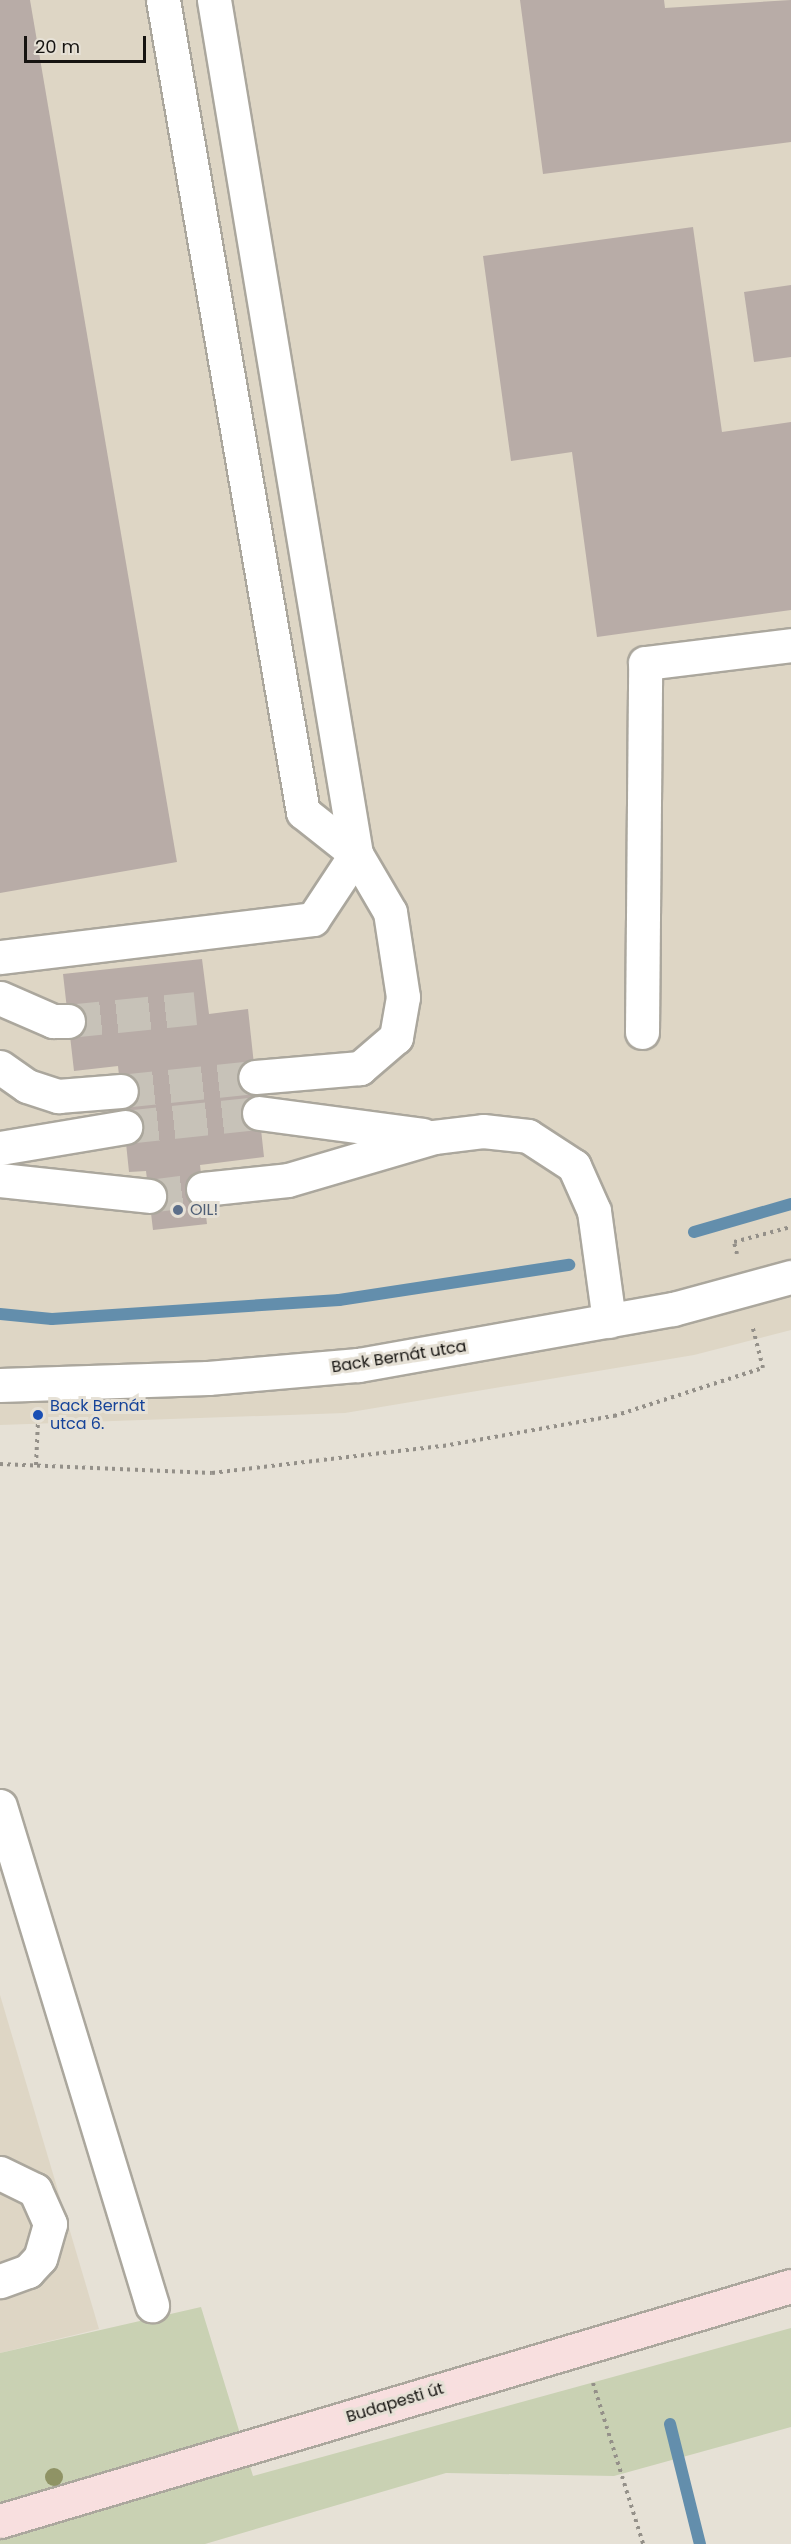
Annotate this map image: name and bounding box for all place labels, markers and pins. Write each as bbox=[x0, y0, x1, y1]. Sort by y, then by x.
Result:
place label: OIL! bbox=[190, 1200, 218, 1220]
marker: OIL! bbox=[171, 1203, 185, 1217]
place label: Back Bernát utca 6. bbox=[50, 1396, 145, 1434]
marker: Back Bernát utca 6. bbox=[31, 1408, 45, 1422]

